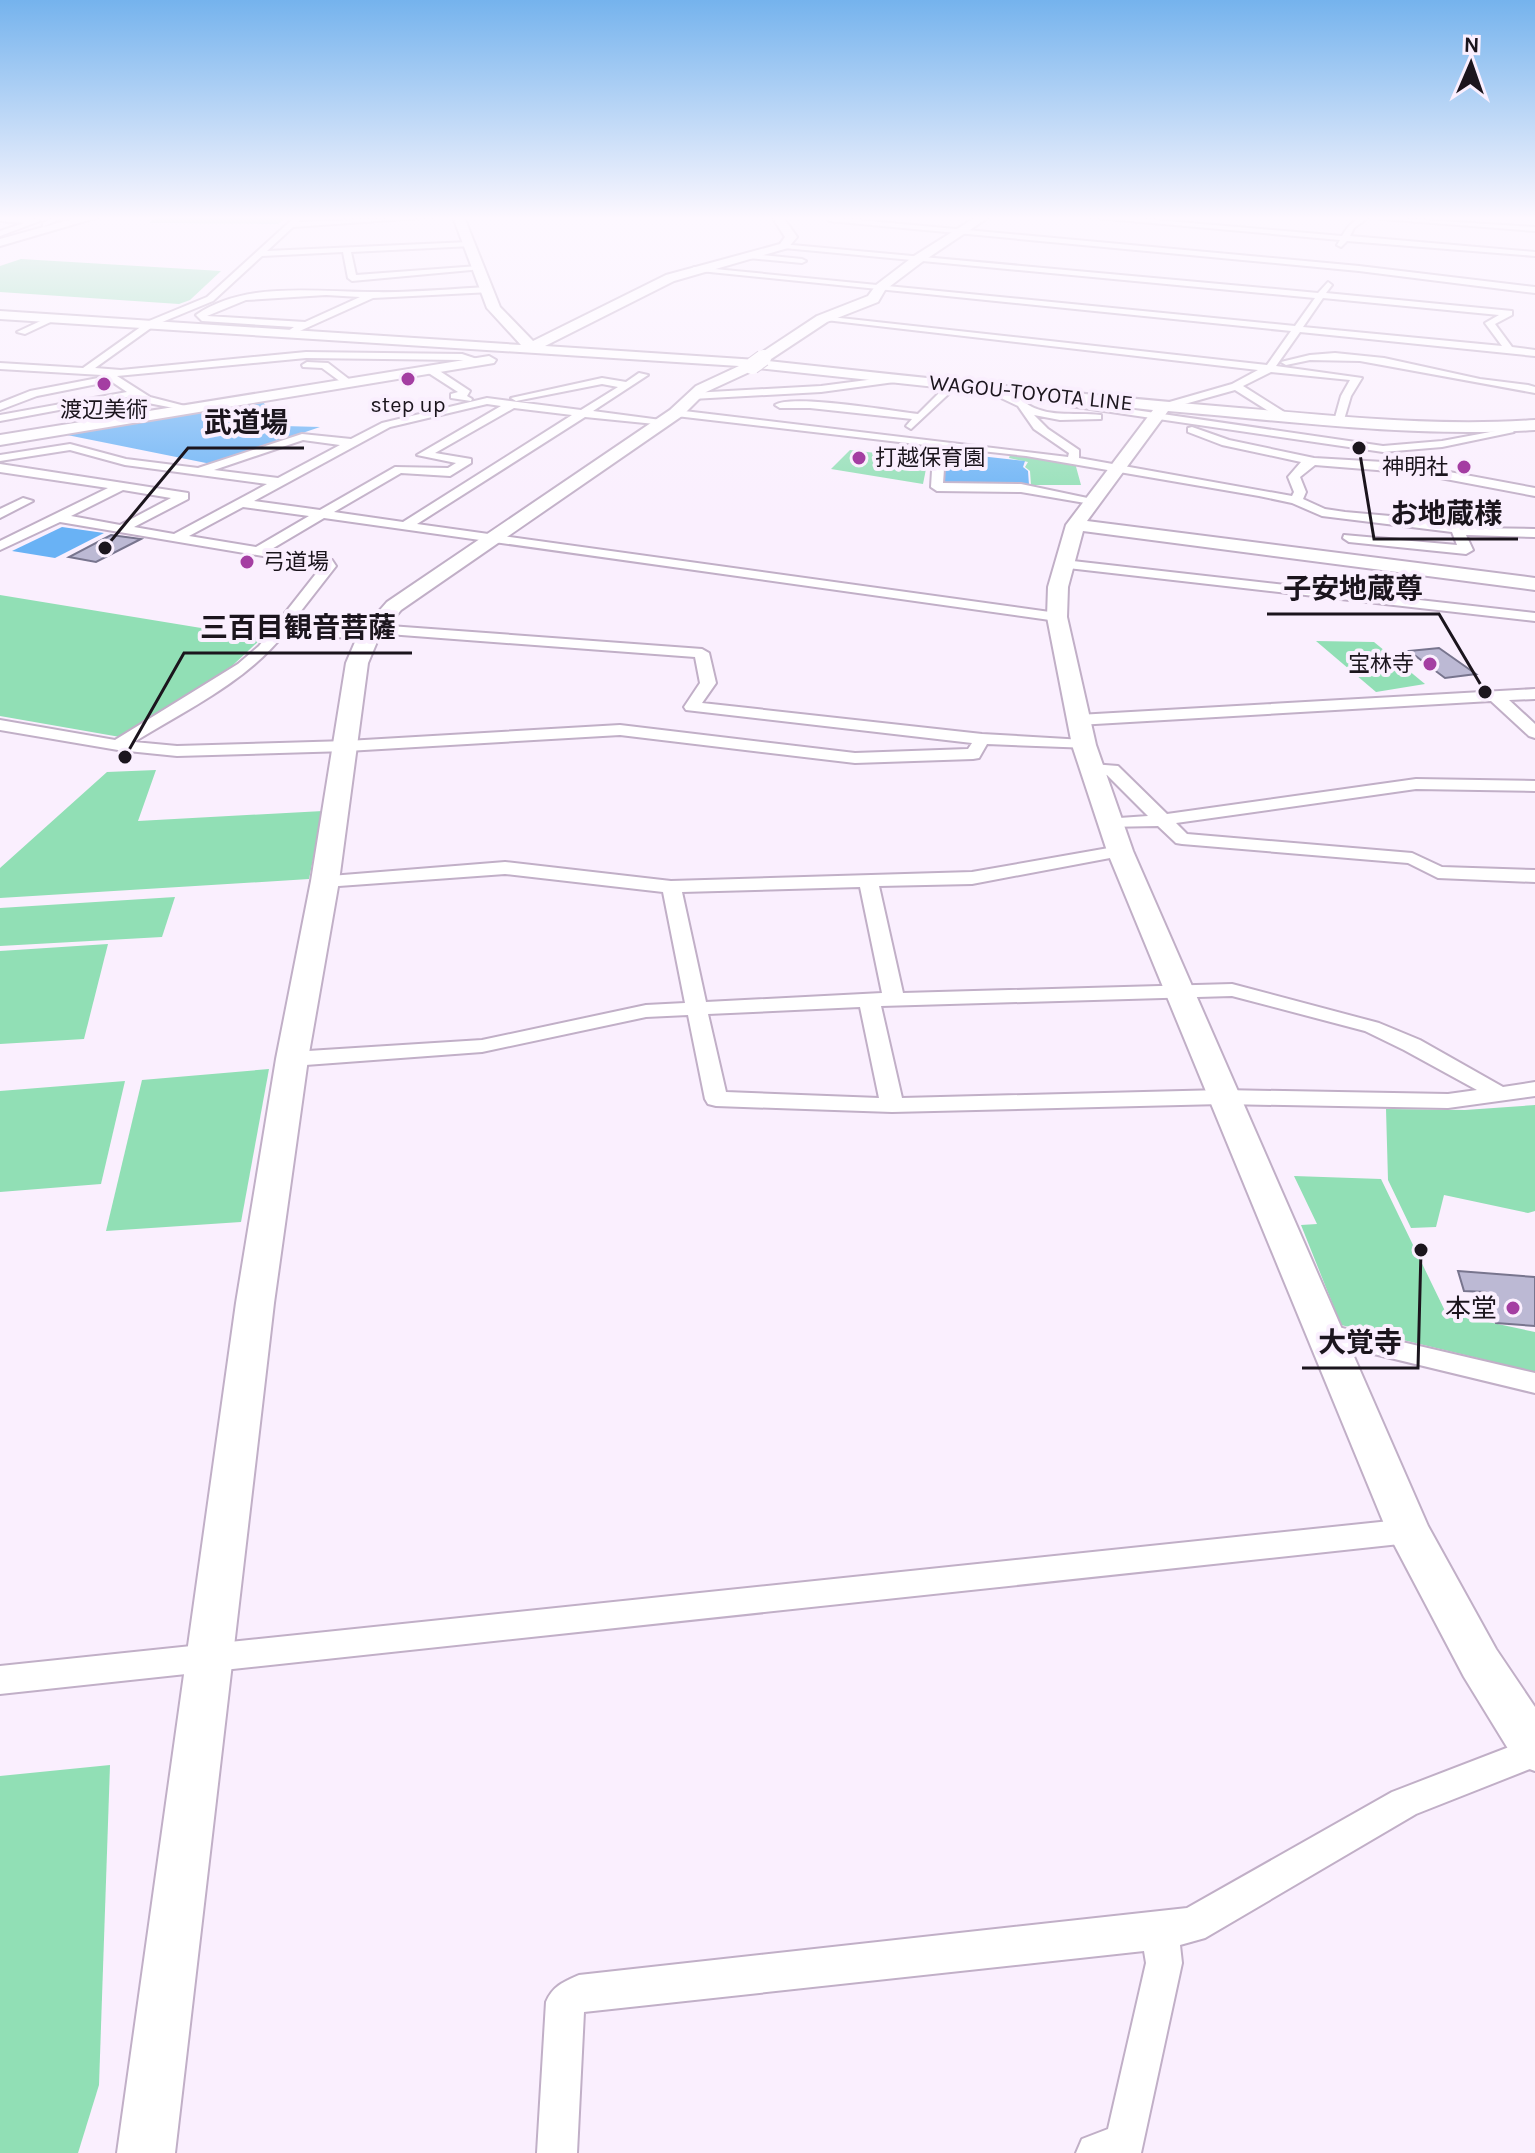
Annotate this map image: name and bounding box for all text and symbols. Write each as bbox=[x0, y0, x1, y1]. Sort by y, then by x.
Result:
north arrow bbox=[1431, 24, 1511, 104]
text: N bbox=[1463, 32, 1480, 58]
street label: WAGOU-TOYOTA LINE bbox=[928, 369, 1134, 417]
marker: step up bbox=[399, 370, 417, 388]
marker: 渡辺美術 bbox=[95, 375, 113, 393]
place label: step up bbox=[370, 392, 446, 418]
callout: 武道場 bbox=[188, 396, 304, 448]
place label: 渡辺美術 bbox=[60, 397, 148, 423]
text: 武道場 bbox=[204, 406, 288, 439]
place label: 打越保育園 bbox=[875, 445, 985, 471]
marker: 打越保育園 bbox=[850, 449, 868, 467]
place label: 神明社 bbox=[1382, 454, 1448, 480]
marker: 神明社 bbox=[1455, 458, 1473, 476]
callout: お地蔵様 bbox=[1374, 487, 1518, 539]
text: お地蔵様 bbox=[1390, 497, 1502, 530]
place label: 弓道場 bbox=[263, 549, 329, 575]
marker: 弓道場 bbox=[238, 553, 256, 571]
callout: 子安地蔵尊 bbox=[1267, 562, 1439, 614]
text: 子安地蔵尊 bbox=[1283, 572, 1423, 605]
callout: 三百目観音菩薩 bbox=[184, 601, 412, 653]
text: 三百目観音菩薩 bbox=[200, 611, 396, 644]
place label: 宝林寺 bbox=[1348, 651, 1414, 677]
marker: 宝林寺 bbox=[1421, 655, 1439, 673]
place label: 本堂 bbox=[1445, 1293, 1497, 1324]
marker: 本堂 bbox=[1504, 1299, 1522, 1317]
callout: 大覚寺 bbox=[1302, 1316, 1418, 1368]
text: 大覚寺 bbox=[1318, 1326, 1402, 1359]

